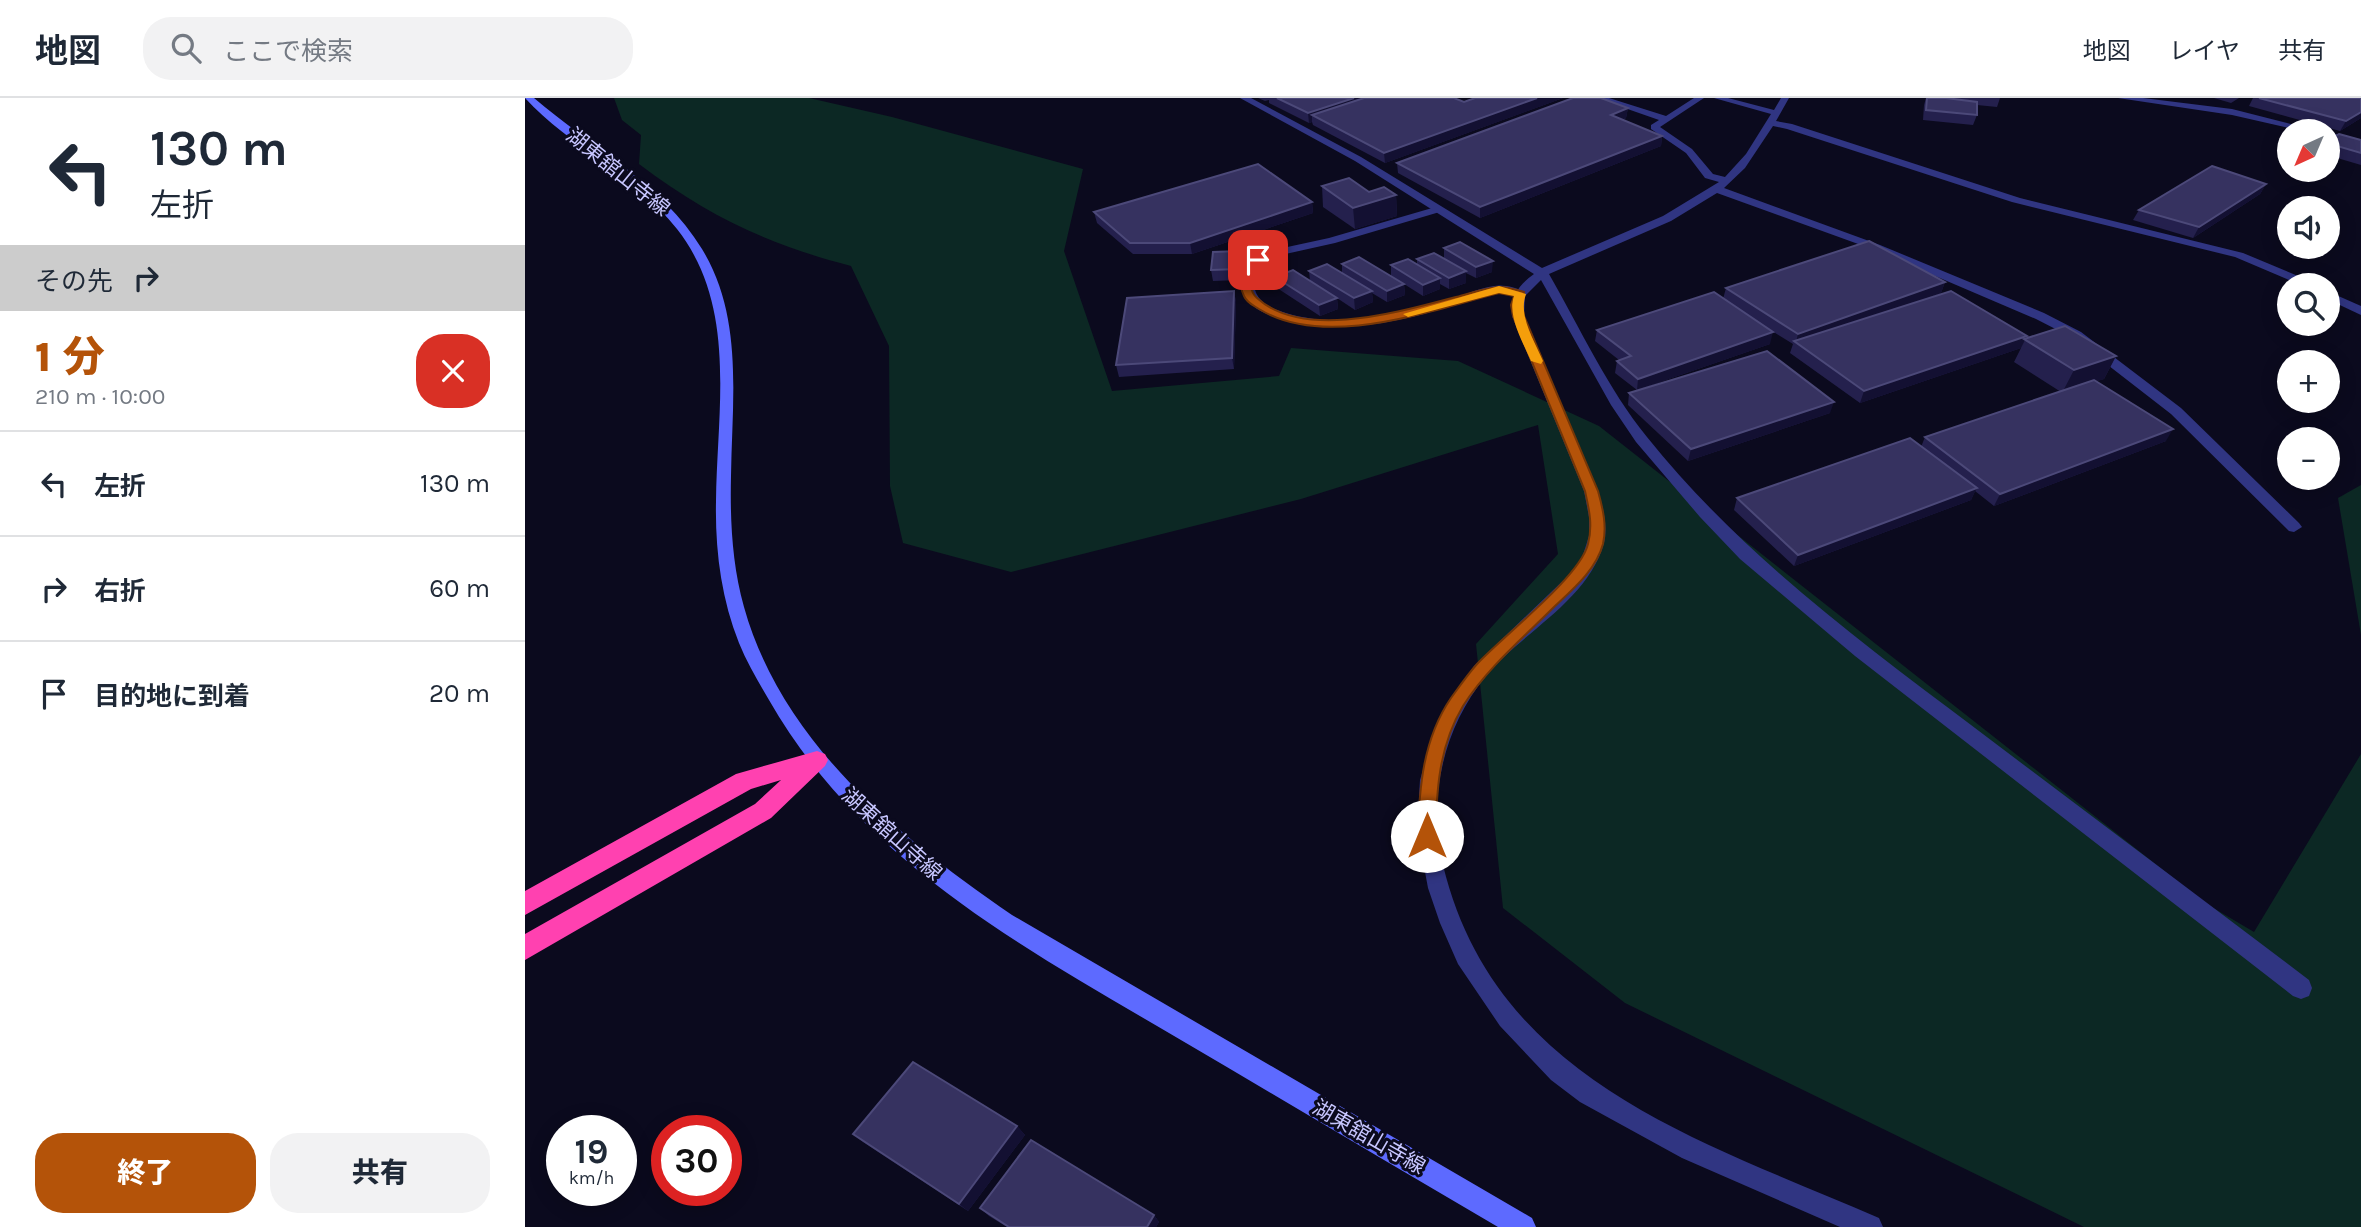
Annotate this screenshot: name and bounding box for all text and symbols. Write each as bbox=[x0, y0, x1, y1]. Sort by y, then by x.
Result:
search box bbox=[143, 17, 633, 80]
icon: search bbox=[167, 29, 205, 67]
text: 地図 bbox=[35, 32, 101, 70]
text: ここで検索 bbox=[223, 36, 353, 67]
text: 地図 bbox=[2083, 37, 2131, 65]
text: レイヤ bbox=[2169, 37, 2240, 65]
text: 共有 bbox=[2278, 37, 2326, 65]
north arrow bbox=[2277, 119, 2340, 182]
map controls bbox=[2277, 119, 2340, 490]
text: 130 m bbox=[150, 120, 288, 177]
street label: 湖東舘山寺線 bbox=[561, 123, 675, 221]
icon: left bbox=[35, 126, 126, 217]
text: 左折 bbox=[150, 187, 214, 224]
button: sound bbox=[2277, 196, 2340, 259]
pin bbox=[1228, 230, 1288, 290]
icon: arrive bbox=[1239, 241, 1277, 279]
icon: right bbox=[127, 259, 165, 297]
text: その先 bbox=[35, 266, 113, 297]
button: search bbox=[2277, 273, 2340, 336]
text: 1 分 bbox=[35, 332, 104, 382]
button: close bbox=[416, 334, 490, 408]
button: + bbox=[2277, 350, 2340, 413]
text: 210 m · 10:00 bbox=[35, 383, 165, 410]
button: − bbox=[2277, 427, 2340, 490]
icon: left bbox=[35, 465, 73, 503]
text: 130 m bbox=[420, 468, 490, 499]
text: 左折 bbox=[94, 471, 146, 502]
icon: right bbox=[35, 570, 73, 608]
text: 60 m bbox=[429, 573, 490, 604]
text: 右折 bbox=[94, 576, 146, 607]
icon: arrive bbox=[35, 675, 73, 713]
text: 20 m bbox=[429, 678, 490, 709]
text: 目的地に到着 bbox=[94, 681, 250, 712]
street label: 湖東舘山寺線 bbox=[837, 783, 947, 885]
position arrow bbox=[1390, 799, 1464, 873]
street label: 湖東舘山寺線 bbox=[1308, 1095, 1430, 1179]
speed limit sign: 30 bbox=[651, 1115, 742, 1206]
text: 19 bbox=[575, 1131, 608, 1172]
button: 終了 bbox=[35, 1133, 256, 1213]
button: 共有 bbox=[270, 1133, 490, 1213]
text: km/h bbox=[569, 1167, 614, 1189]

